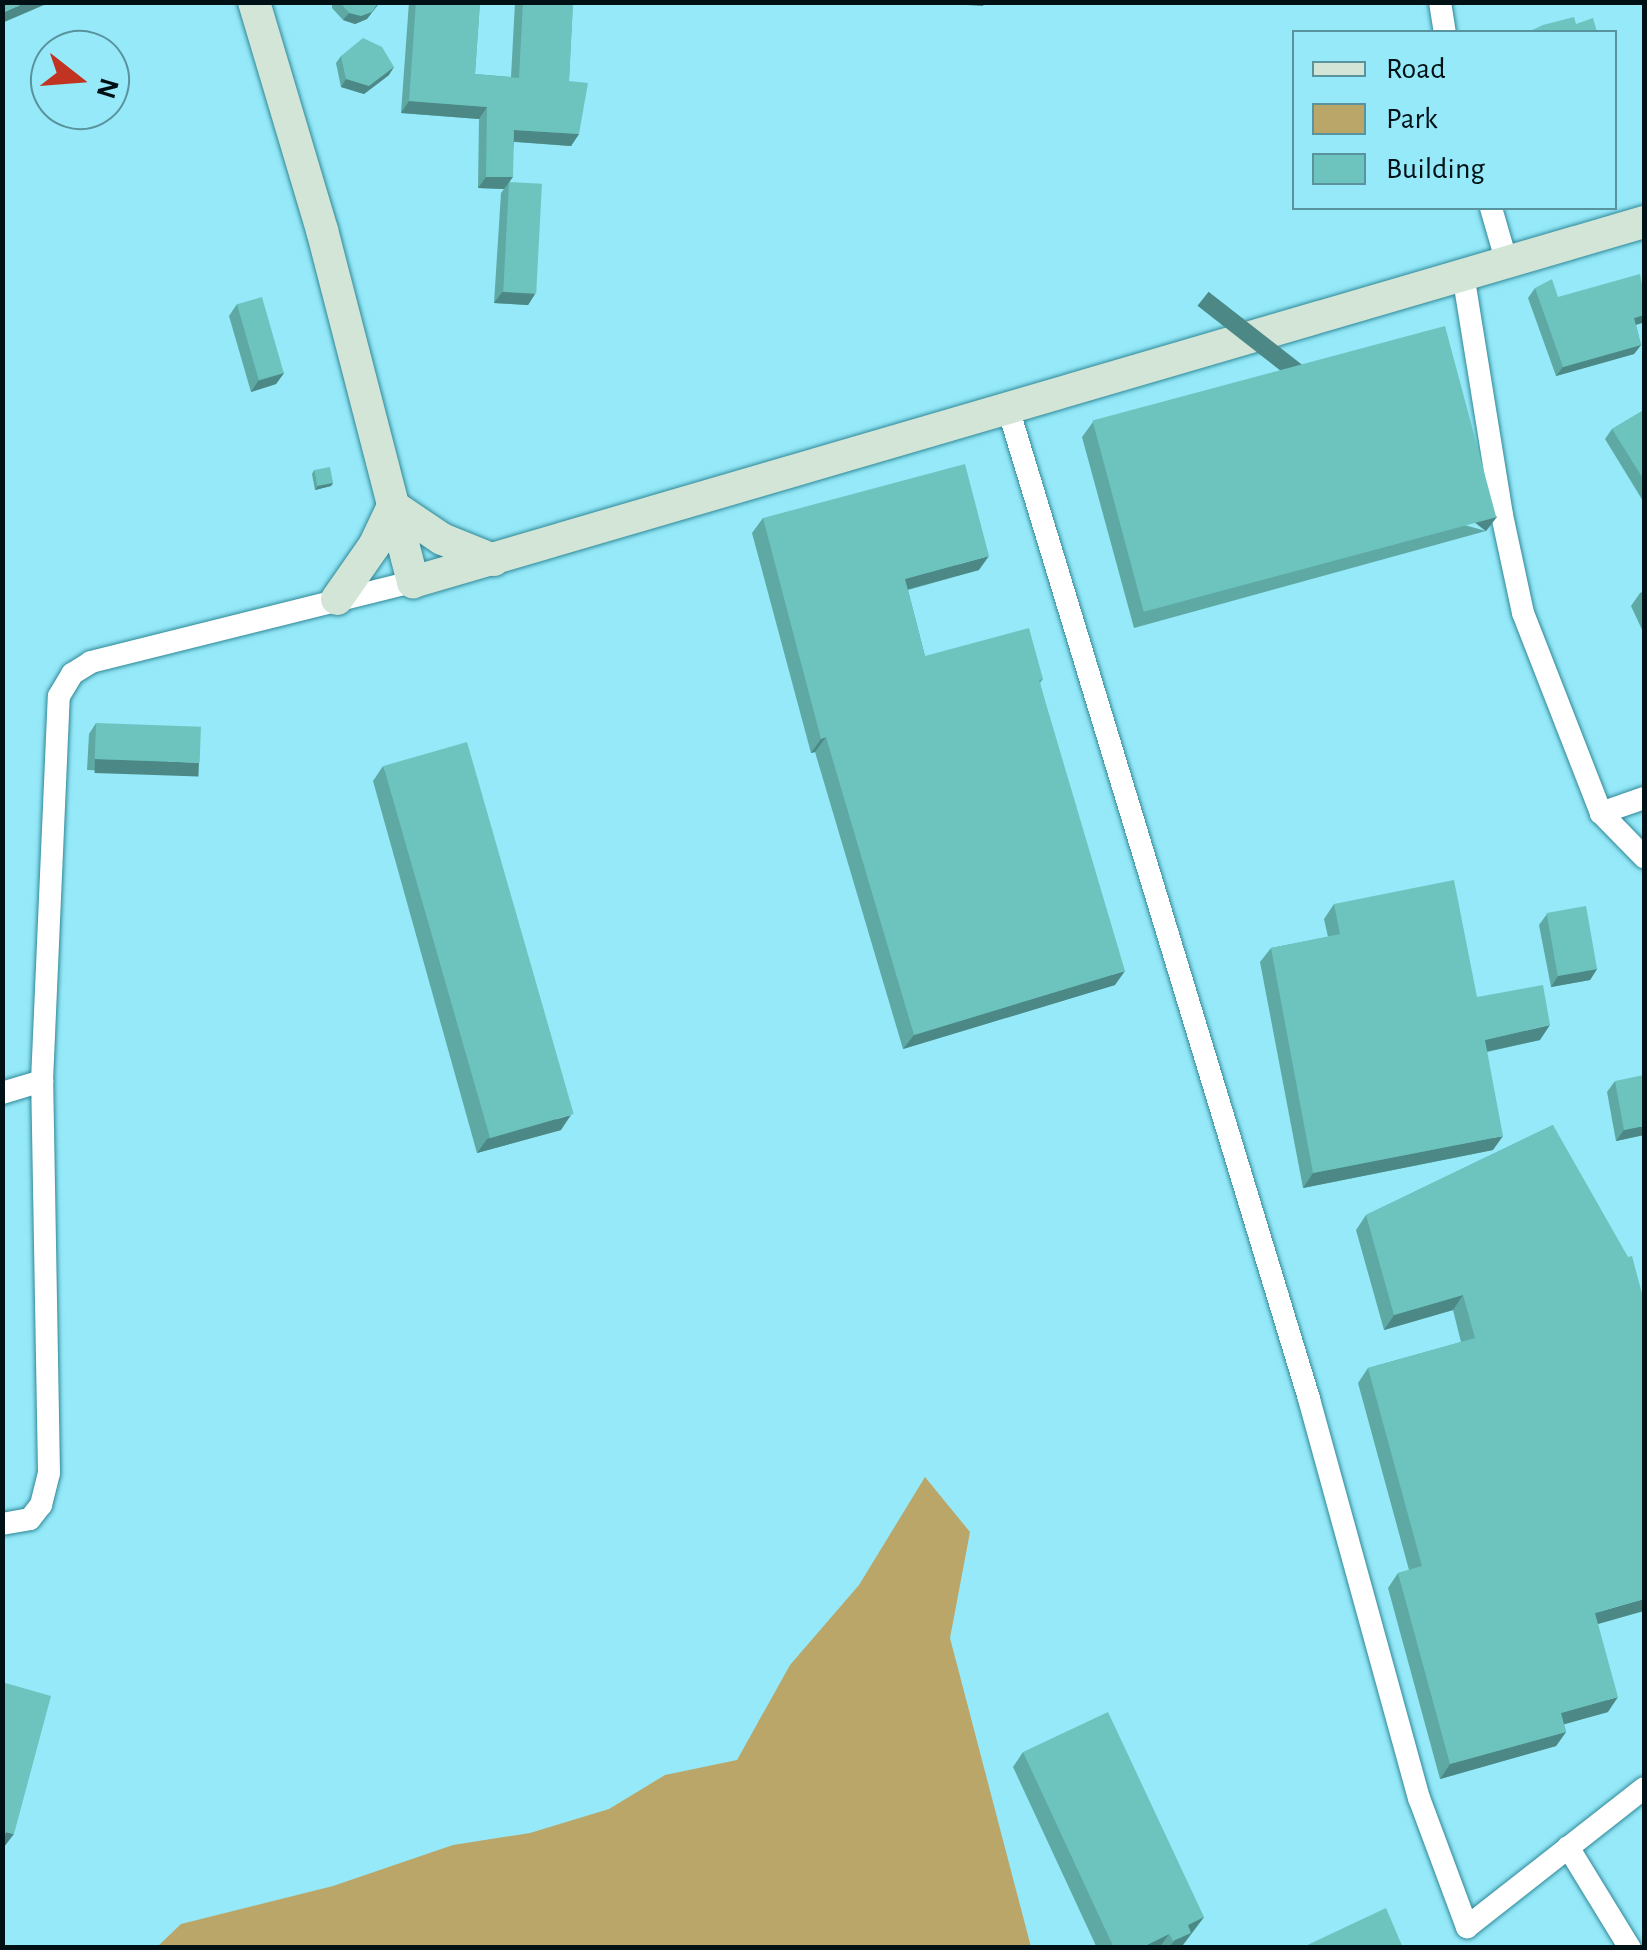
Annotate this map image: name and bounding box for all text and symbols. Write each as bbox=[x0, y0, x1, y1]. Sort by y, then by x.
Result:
north arrow bbox=[30, 30, 130, 130]
legend bbox=[1292, 30, 1617, 210]
text: Road bbox=[1386, 54, 1446, 84]
text: N bbox=[91, 75, 123, 102]
text: Park bbox=[1386, 104, 1438, 134]
text: Building bbox=[1386, 154, 1485, 184]

